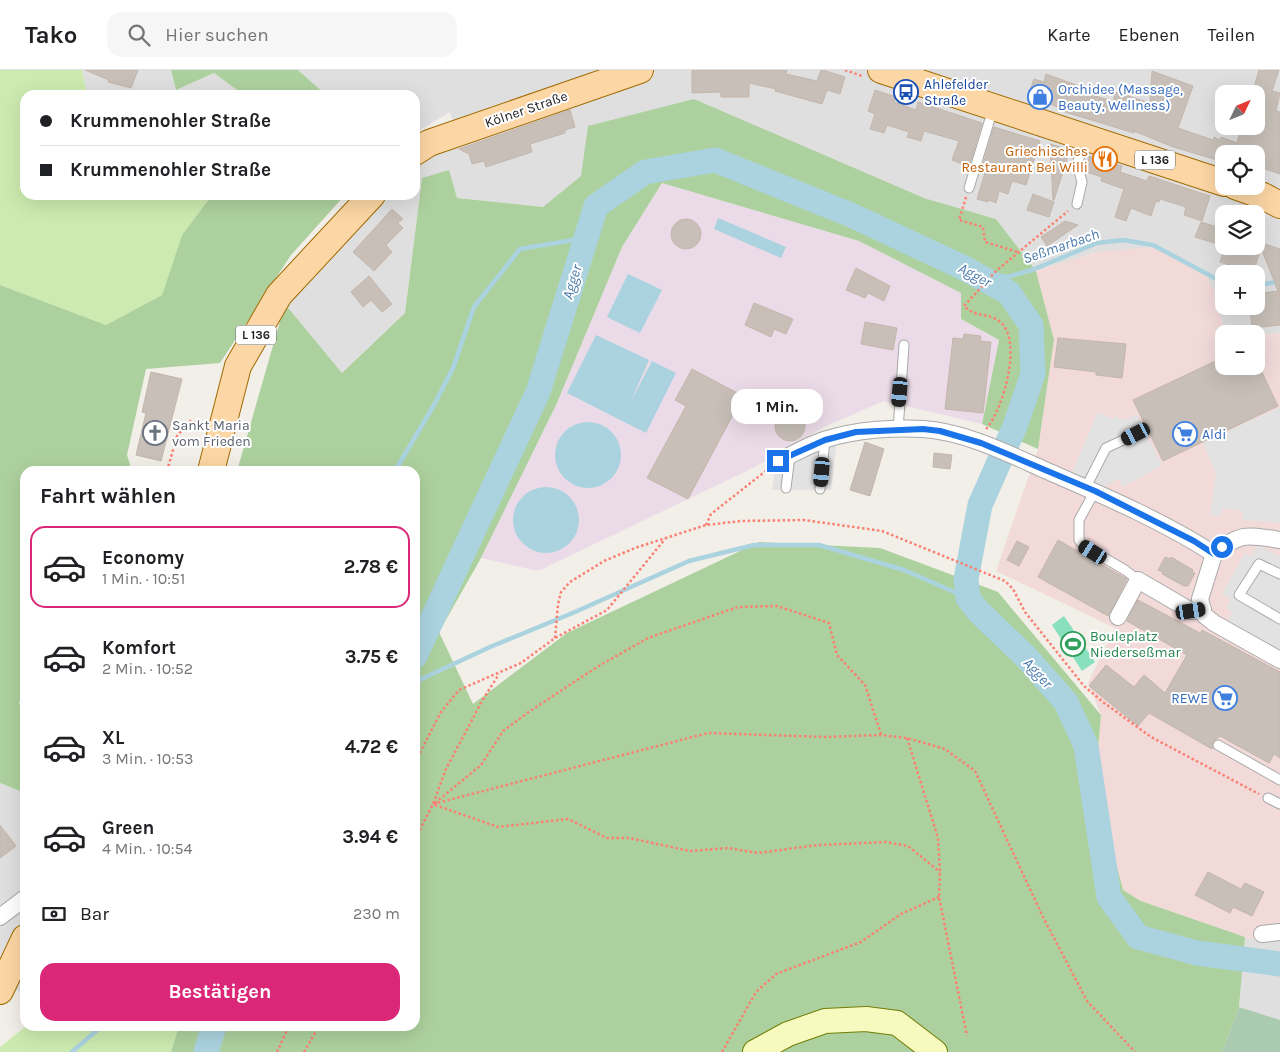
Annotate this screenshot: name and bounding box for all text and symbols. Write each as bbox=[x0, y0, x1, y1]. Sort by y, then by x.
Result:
search box bbox=[107, 12, 457, 57]
text: Tako bbox=[25, 21, 77, 49]
icon: search bbox=[125, 21, 153, 49]
text: Hier suchen bbox=[165, 24, 269, 46]
text: Karte bbox=[1047, 24, 1091, 46]
text: Ebenen bbox=[1119, 24, 1180, 46]
text: Teilen bbox=[1208, 24, 1255, 46]
place label: Ahlefelder Straße bbox=[924, 76, 989, 109]
bus stop icon: Ahlefelder Straße bbox=[893, 79, 919, 105]
place label: Orchidee (Massage, Beauty, Wellness) bbox=[1058, 81, 1183, 114]
shop icon: Orchidee (Massage, Beauty, Wellness) bbox=[1027, 84, 1053, 110]
north arrow bbox=[1215, 85, 1265, 135]
map controls bbox=[1215, 85, 1265, 375]
street label: Kölner Straße bbox=[483, 87, 570, 132]
text: Krummenohler Straße bbox=[70, 110, 271, 132]
place label: Griechisches Restaurant Bei Willi bbox=[962, 143, 1088, 176]
button: locate bbox=[1215, 145, 1265, 195]
restaurant icon: Griechisches Restaurant Bei Willi bbox=[1092, 146, 1118, 172]
road number: L 136 bbox=[1135, 150, 1175, 170]
text: Krummenohler Straße bbox=[70, 159, 271, 181]
button: layers bbox=[1215, 205, 1265, 255]
water label: Seßmarbach bbox=[1021, 225, 1101, 267]
water label: Agger bbox=[955, 259, 995, 292]
water label: Agger bbox=[558, 262, 586, 301]
button: + bbox=[1215, 265, 1265, 315]
button: − bbox=[1215, 325, 1265, 375]
road number: L 136 bbox=[236, 326, 276, 344]
car bbox=[891, 376, 908, 408]
callout: 1 Min. bbox=[732, 388, 824, 424]
text: 1 Min. bbox=[756, 397, 798, 416]
place label: Sankt Maria vom Frieden bbox=[172, 417, 251, 450]
church icon: Sankt Maria vom Frieden bbox=[142, 420, 168, 446]
car bbox=[1119, 421, 1152, 447]
supermarket icon: Aldi bbox=[1172, 421, 1198, 447]
place label: Aldi bbox=[1202, 426, 1226, 443]
route end bbox=[767, 450, 789, 472]
car bbox=[813, 456, 830, 488]
text: Fahrt wählen bbox=[40, 483, 176, 509]
route start bbox=[1211, 536, 1233, 558]
car bbox=[1076, 538, 1109, 566]
icon: car bbox=[42, 545, 87, 590]
text: Economy bbox=[102, 547, 184, 569]
text: 2.78 € bbox=[344, 556, 398, 578]
text: 1 Min. · 10:51 bbox=[102, 569, 185, 588]
car bbox=[1175, 601, 1206, 621]
place label: Bouleplatz Niederseßmar bbox=[1090, 628, 1181, 661]
sports icon: Bouleplatz Niederseßmar bbox=[1060, 631, 1086, 657]
icon: car bbox=[42, 635, 87, 680]
text: Komfort bbox=[102, 637, 176, 659]
text: 3.75 € bbox=[345, 646, 398, 668]
water label: Agger bbox=[1019, 654, 1057, 693]
text: 2 Min. · 10:52 bbox=[102, 659, 193, 678]
supermarket icon: REWE bbox=[1212, 685, 1238, 711]
place label: REWE bbox=[1171, 690, 1208, 707]
icon: car bbox=[42, 725, 87, 770]
text: XL bbox=[102, 727, 124, 749]
text: 4.72 € bbox=[345, 736, 398, 758]
text: 3 Min. · 10:53 bbox=[102, 749, 194, 768]
icon: car bbox=[42, 815, 87, 860]
text: Green bbox=[102, 817, 154, 839]
text: 3.94 € bbox=[342, 826, 398, 848]
text: 4 Min. · 10:54 bbox=[102, 839, 192, 858]
icon: cash bbox=[40, 900, 68, 928]
text: Bar bbox=[80, 903, 109, 925]
text: 230 m bbox=[353, 904, 400, 923]
button: Bestätigen bbox=[40, 963, 400, 1021]

